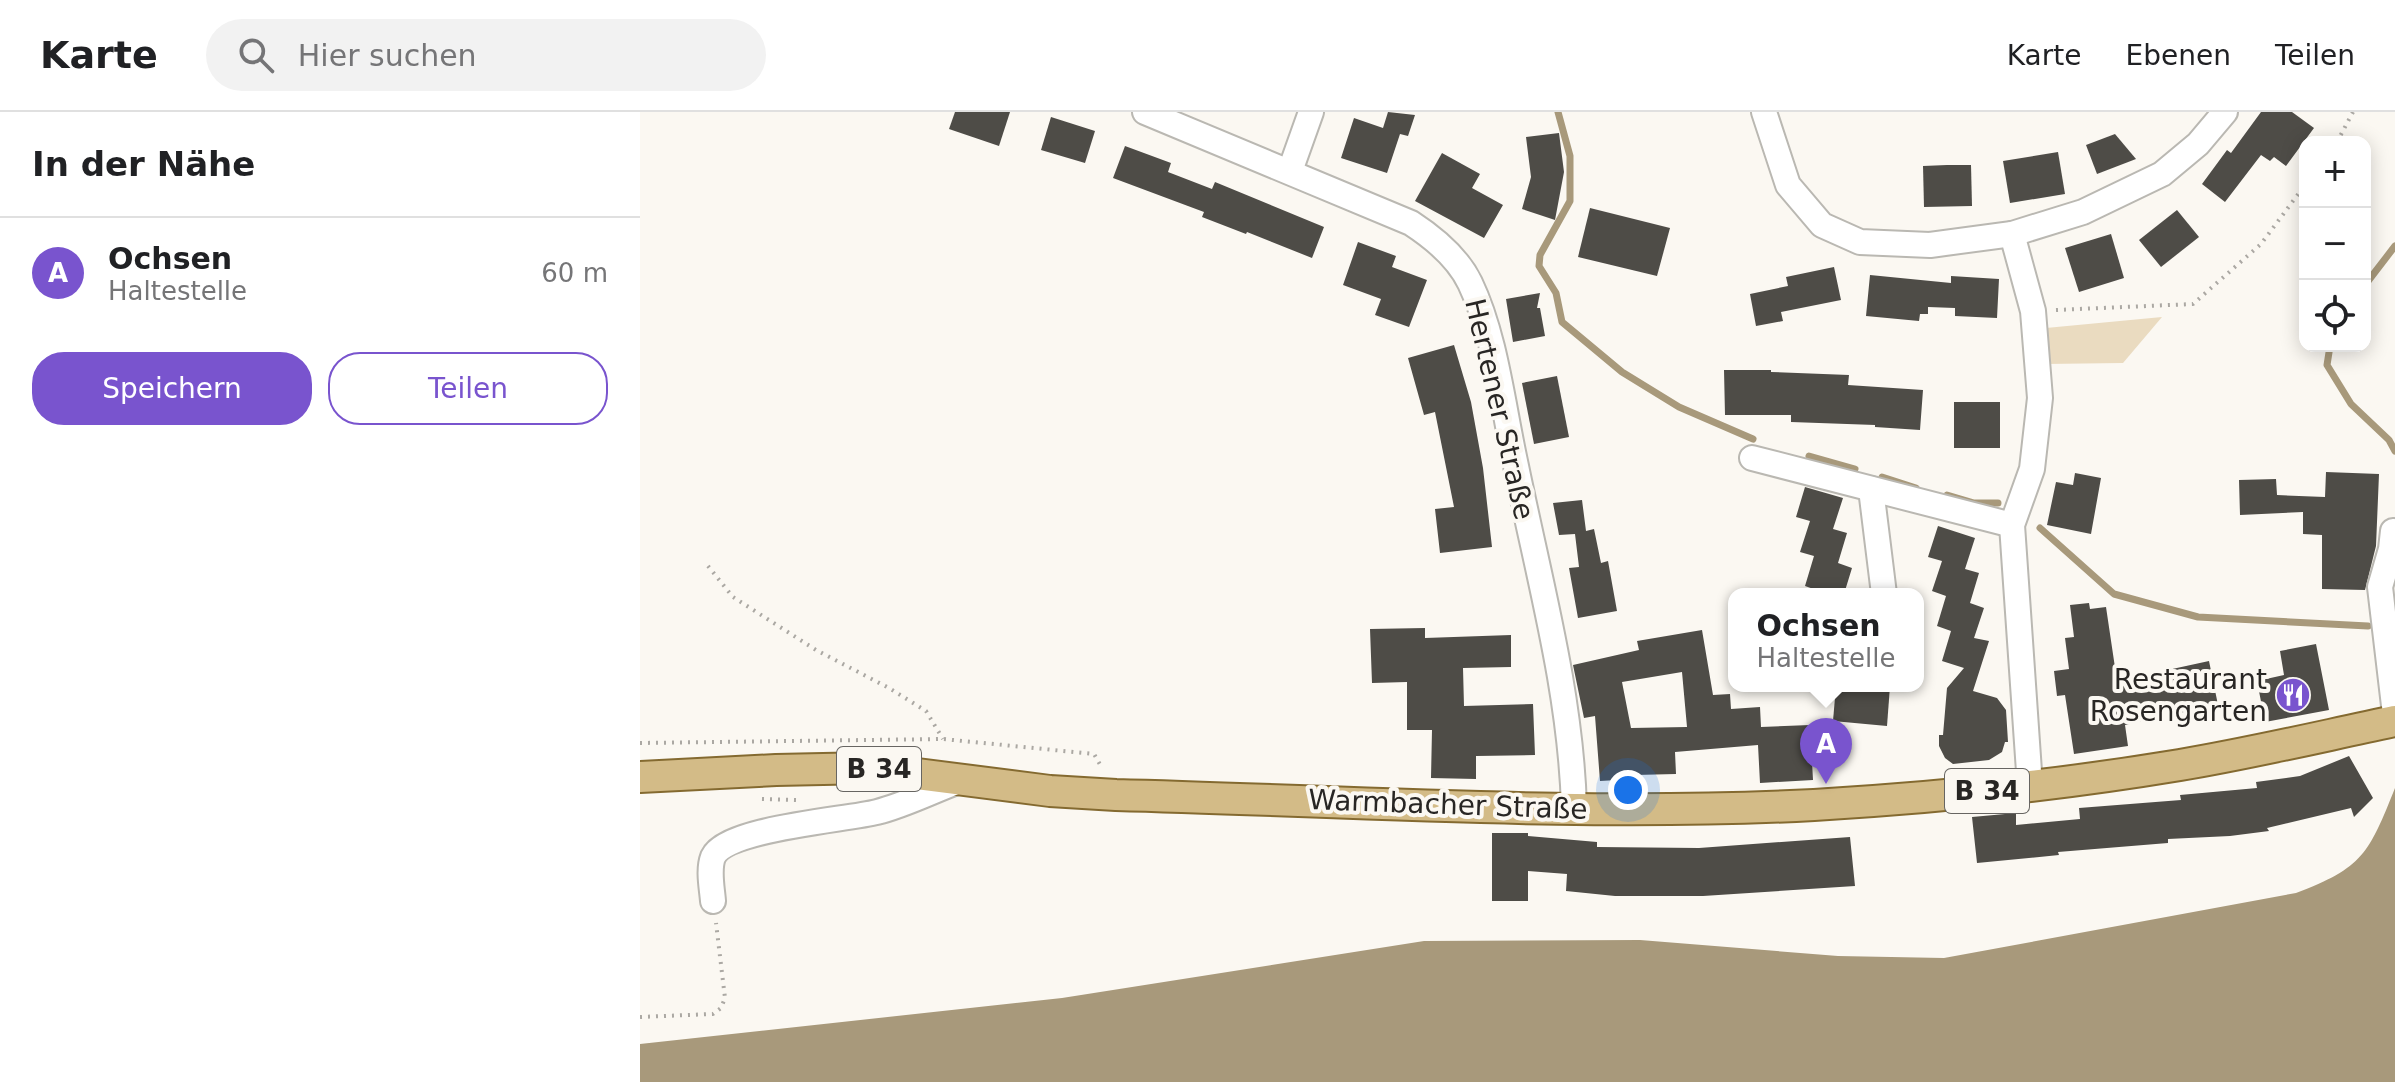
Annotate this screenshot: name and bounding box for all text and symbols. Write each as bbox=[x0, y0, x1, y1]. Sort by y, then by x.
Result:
search box bbox=[206, 19, 766, 91]
text: Karte bbox=[40, 33, 158, 77]
icon: search bbox=[234, 33, 278, 77]
text: Hier suchen bbox=[298, 38, 477, 73]
text: Karte bbox=[2007, 39, 2081, 72]
text: Ebenen bbox=[2125, 39, 2231, 72]
text: Teilen bbox=[2275, 39, 2355, 72]
map controls bbox=[2299, 136, 2371, 352]
button: + bbox=[2299, 136, 2371, 208]
text: In der Nähe bbox=[32, 144, 255, 184]
button: − bbox=[2299, 208, 2371, 280]
text: Ochsen bbox=[108, 241, 232, 276]
text: A bbox=[48, 258, 68, 288]
text: 60 m bbox=[541, 258, 608, 288]
text: Haltestelle bbox=[108, 276, 247, 306]
button: locate bbox=[2299, 280, 2371, 352]
street label: Hertener Straße bbox=[1458, 295, 1541, 523]
button: Speichern bbox=[32, 352, 312, 425]
button: Teilen bbox=[328, 352, 608, 425]
popup bbox=[1728, 588, 1924, 692]
text: Ochsen bbox=[1756, 608, 1881, 643]
text: Haltestelle bbox=[1756, 643, 1896, 673]
place label: Restaurant Rosengarten bbox=[2090, 663, 2267, 728]
restaurant icon: Restaurant Rosengarten bbox=[2274, 676, 2312, 714]
pin: A bbox=[1800, 718, 1852, 784]
road number: B 34 bbox=[837, 747, 921, 791]
road number: B 34 bbox=[1945, 769, 2029, 813]
your location bbox=[1608, 770, 1648, 810]
street label: Warmbacher Straße bbox=[1308, 783, 1588, 826]

